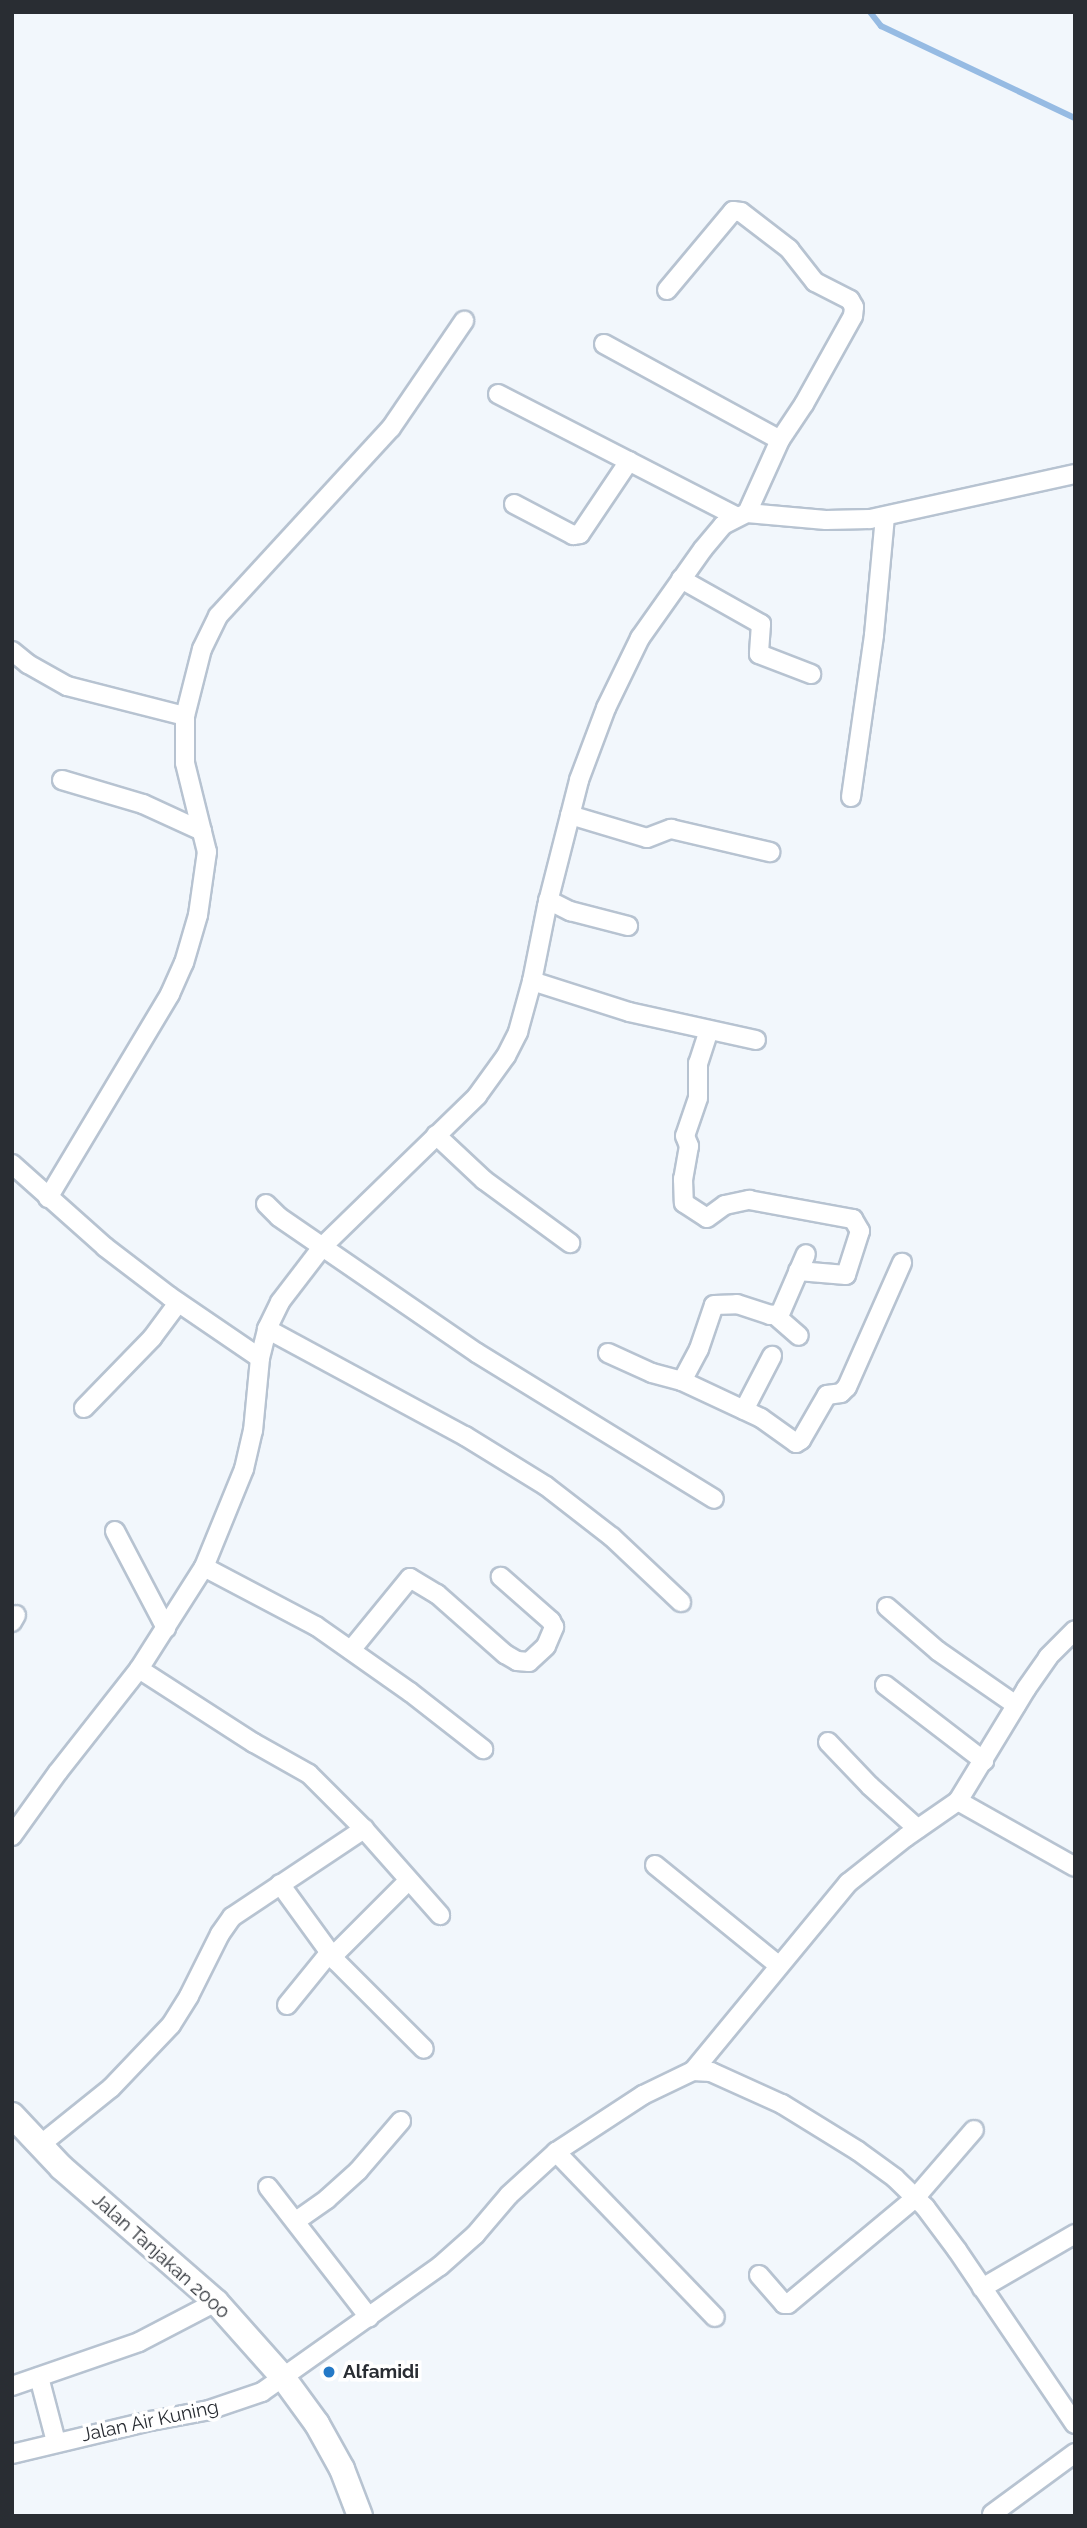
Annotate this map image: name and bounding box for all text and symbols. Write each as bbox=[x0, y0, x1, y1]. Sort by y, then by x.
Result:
street label: Jalan Tanjakan 2000 bbox=[87, 2188, 235, 2324]
place label: Alfamidi bbox=[343, 2361, 419, 2383]
marker: Alfamidi bbox=[321, 2364, 337, 2380]
street label: Jalan Air Kuning bbox=[79, 2395, 221, 2447]

